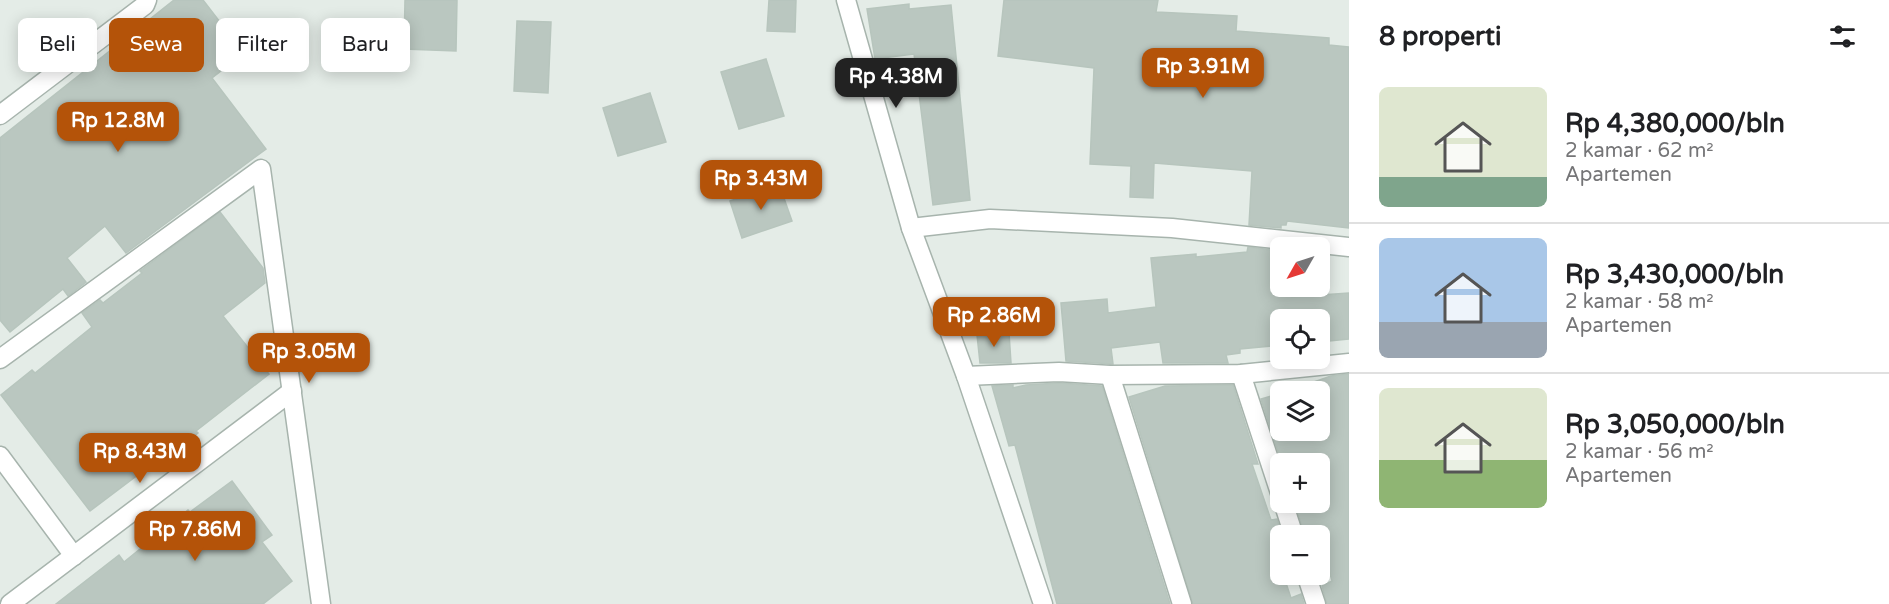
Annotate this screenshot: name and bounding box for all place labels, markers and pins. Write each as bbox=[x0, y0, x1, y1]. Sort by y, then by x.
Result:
pin: Rp 3.91M bbox=[1141, 48, 1265, 99]
pin: Rp 4.38M bbox=[834, 58, 958, 109]
pin: Rp 12.8M bbox=[56, 102, 180, 153]
pin: Rp 3.43M bbox=[699, 160, 823, 211]
pin: Rp 2.86M bbox=[932, 297, 1056, 348]
pin: Rp 3.05M bbox=[247, 333, 371, 384]
pin: Rp 8.43M bbox=[78, 433, 202, 484]
pin: Rp 7.86M bbox=[133, 511, 257, 562]

